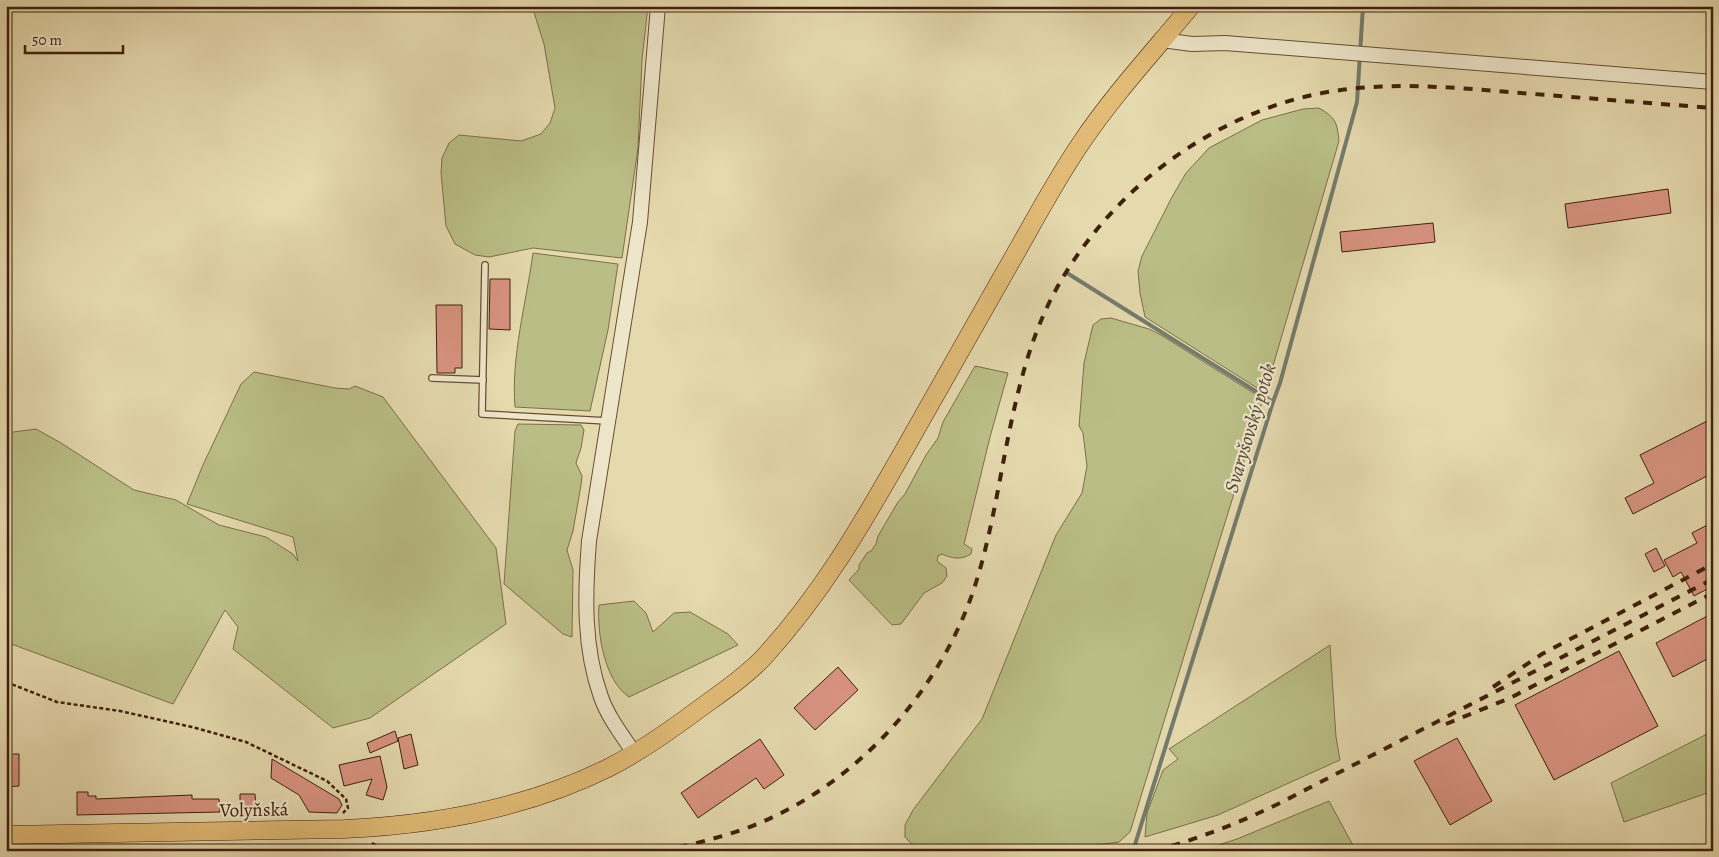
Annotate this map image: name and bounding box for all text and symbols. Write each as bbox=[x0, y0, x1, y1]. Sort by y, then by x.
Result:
scale bar bbox=[25, 22, 122, 54]
text: 50 m bbox=[32, 30, 62, 50]
water label: Svaryšovský potok bbox=[1218, 360, 1283, 496]
street label: Volyňská bbox=[218, 796, 289, 824]

